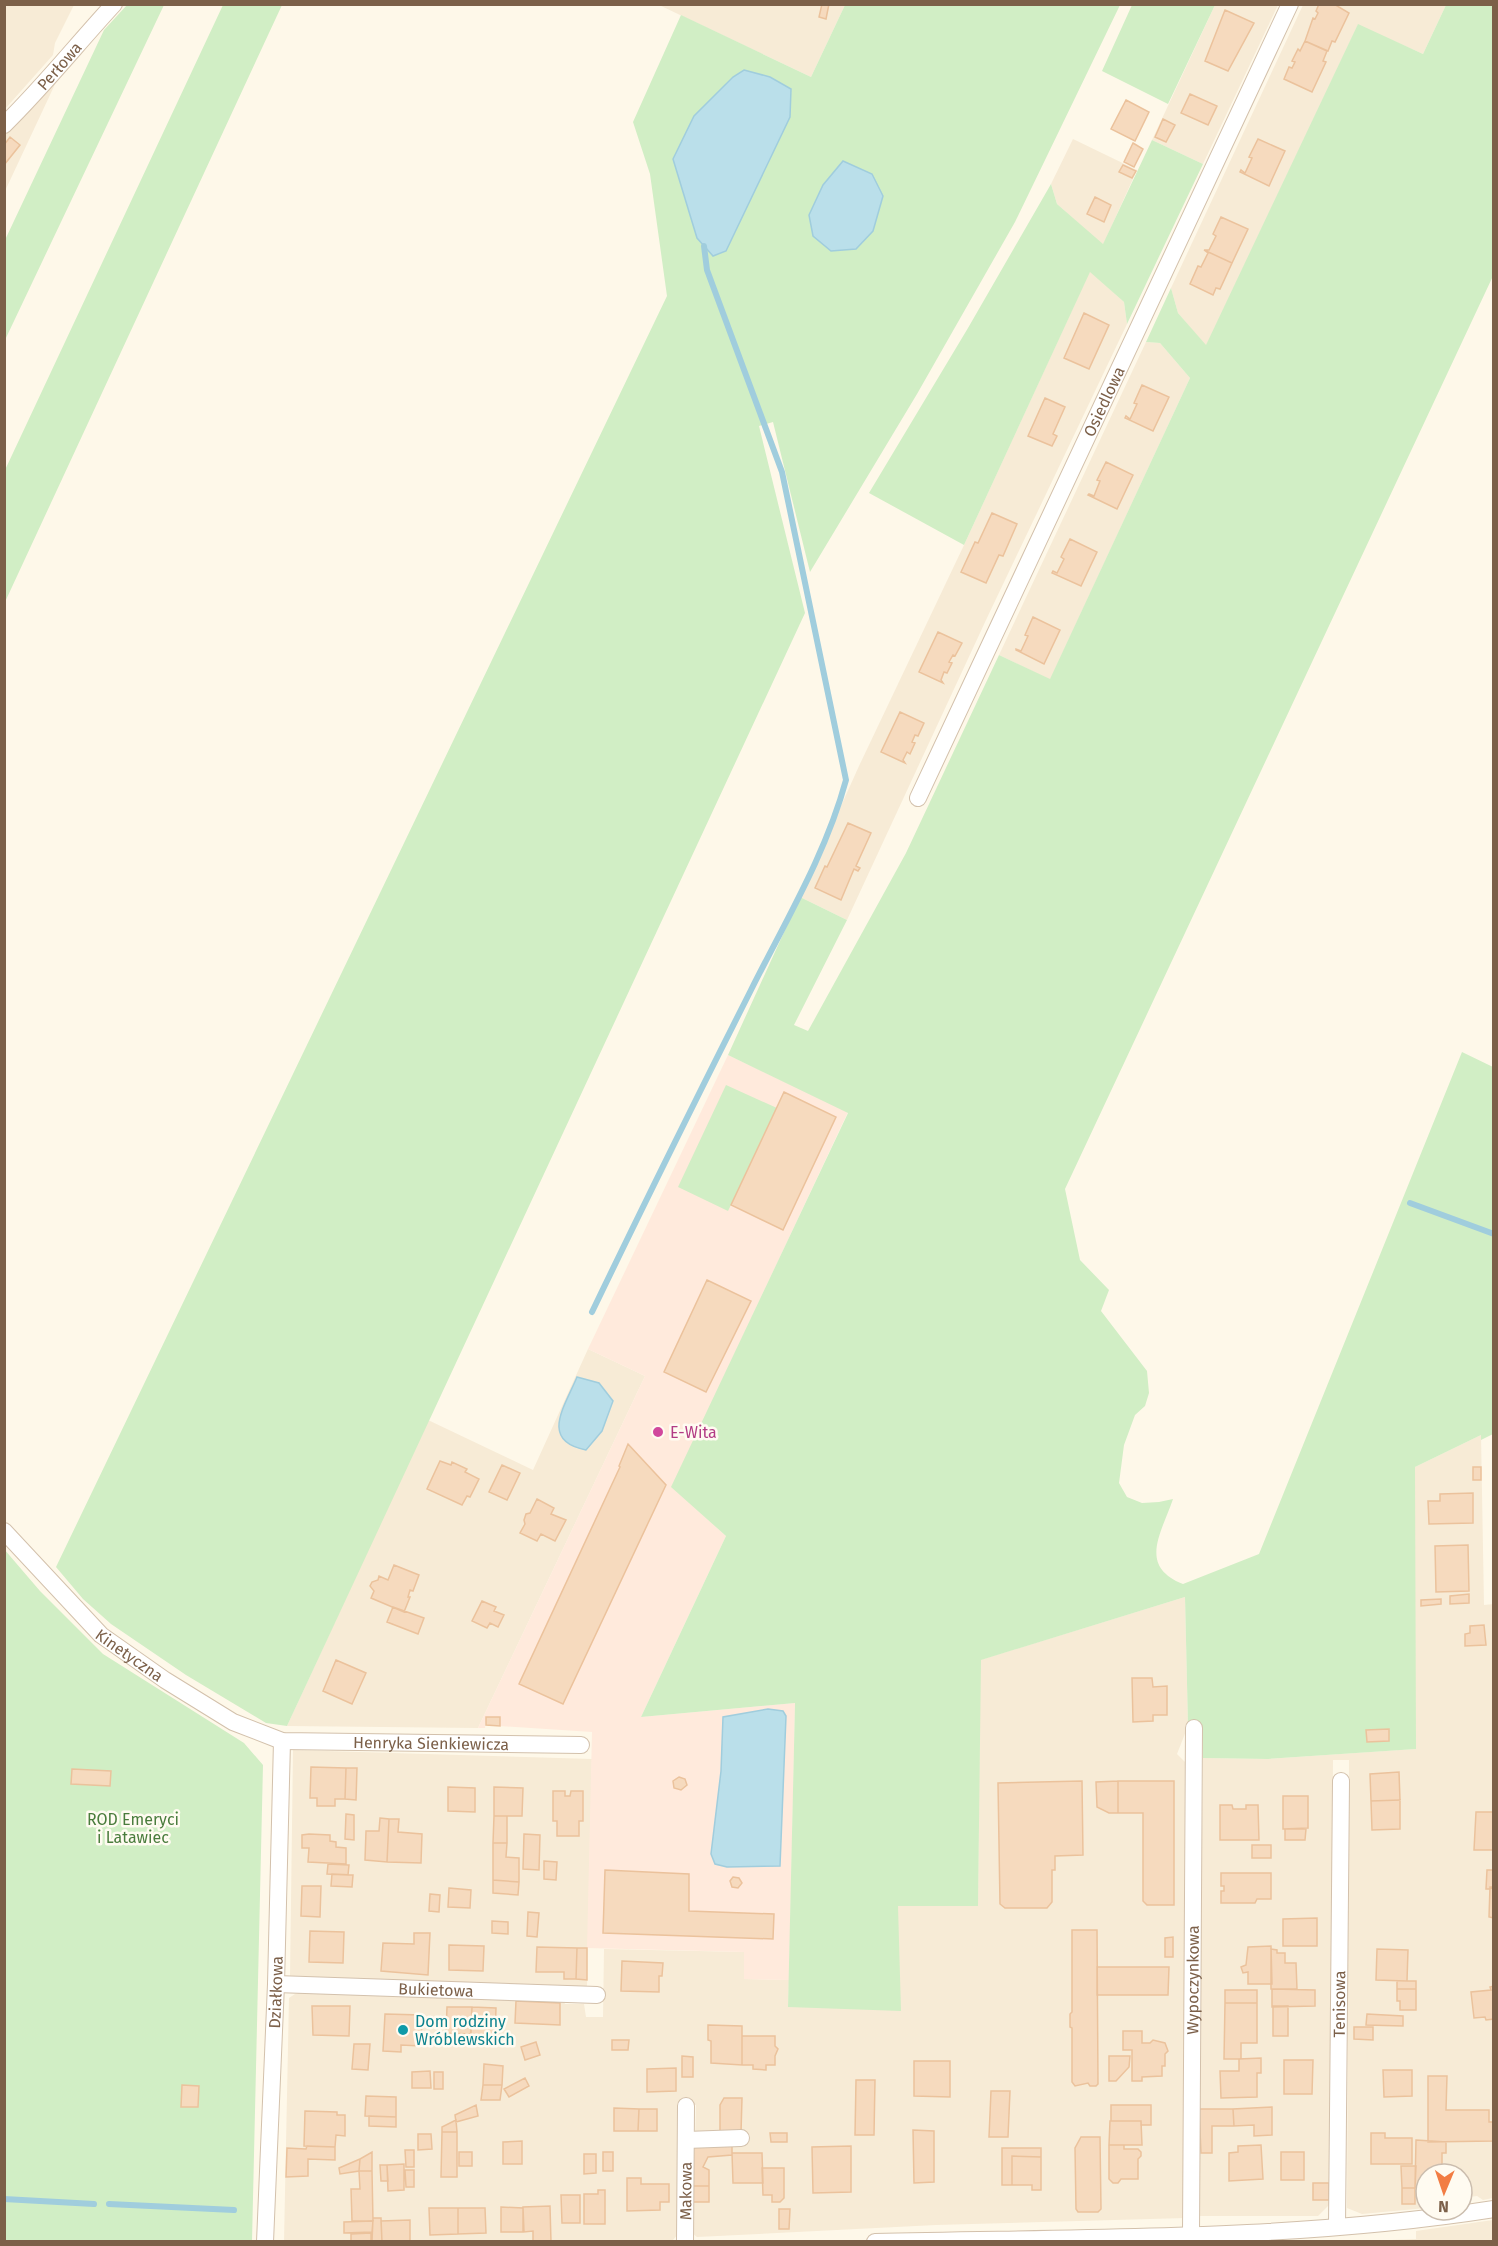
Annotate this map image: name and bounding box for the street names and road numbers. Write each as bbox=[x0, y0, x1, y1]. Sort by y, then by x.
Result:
street label: Perłowa bbox=[33, 38, 85, 94]
street label: Osiedlowa bbox=[1079, 363, 1128, 440]
street label: Kinetyczna bbox=[92, 1625, 167, 1685]
street label: Henryka Sienkiewicza bbox=[353, 1732, 509, 1754]
street label: Wypoczynkowa bbox=[1183, 1925, 1202, 2035]
street label: Działkowa bbox=[265, 1956, 286, 2029]
street label: Tenisowa bbox=[1329, 1970, 1349, 2038]
street label: Bukietowa bbox=[398, 1979, 474, 2000]
street label: Makowa bbox=[676, 2162, 695, 2220]

